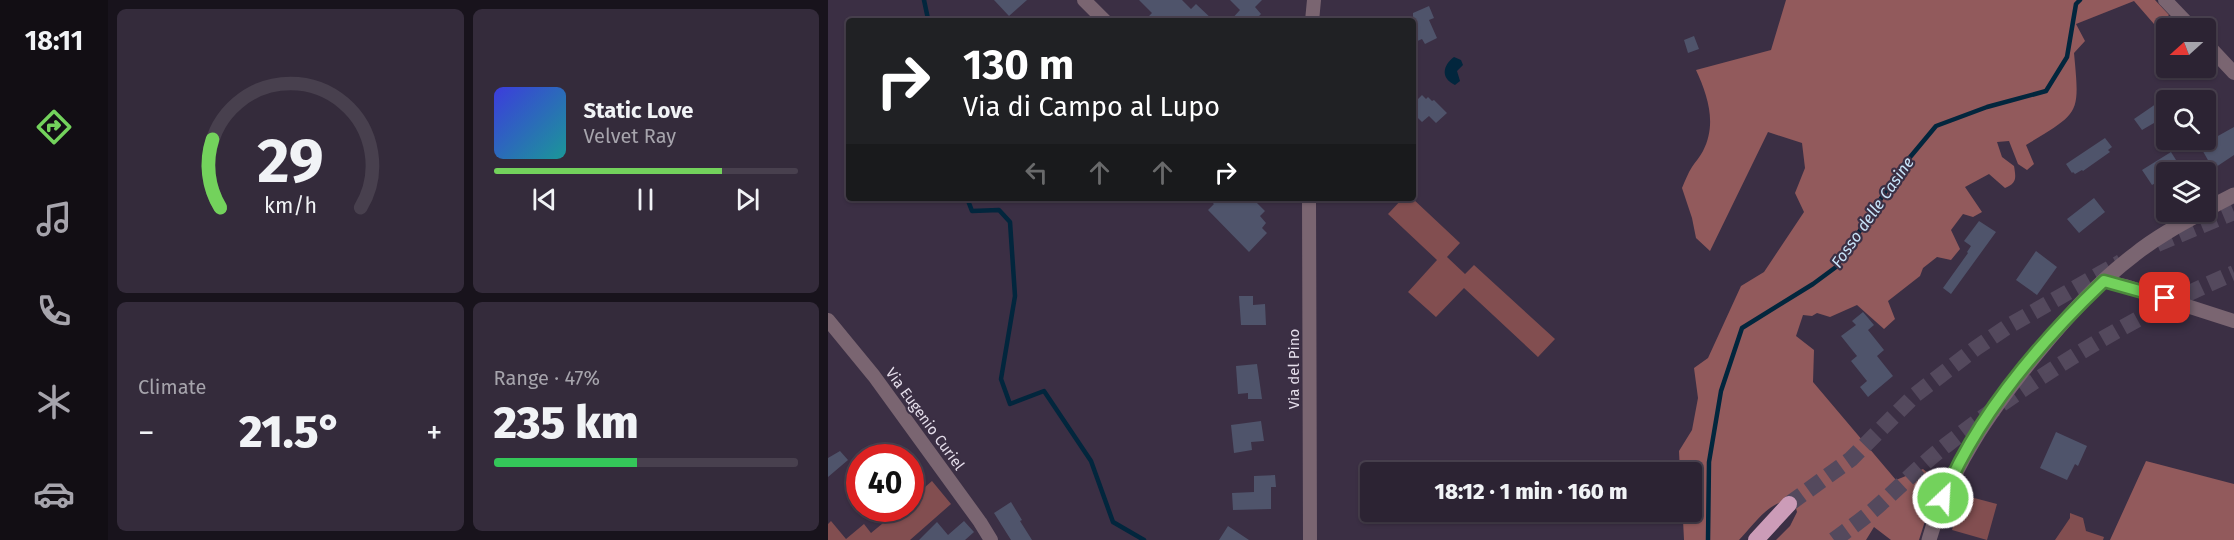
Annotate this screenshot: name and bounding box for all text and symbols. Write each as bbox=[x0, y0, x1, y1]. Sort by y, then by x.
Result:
north arrow bbox=[2156, 18, 2216, 78]
map controls bbox=[2156, 18, 2216, 222]
text: 18:11 bbox=[25, 25, 83, 57]
text: 130 m bbox=[963, 40, 1074, 90]
icon: right bbox=[864, 42, 942, 120]
button: search bbox=[2156, 90, 2216, 150]
text: Via di Campo al Lupo bbox=[963, 91, 1220, 123]
text: Static Love bbox=[584, 97, 693, 124]
icon: directions bbox=[33, 106, 75, 148]
text: 29 bbox=[257, 124, 324, 199]
text: Velvet Ray bbox=[584, 124, 676, 148]
water label: Fosso delle Casine bbox=[1827, 153, 1918, 271]
icon: left bbox=[1020, 156, 1053, 189]
icon: ahead bbox=[1083, 156, 1116, 189]
icon: ahead bbox=[1146, 156, 1179, 189]
icon: right bbox=[1209, 156, 1242, 189]
button: layers bbox=[2156, 162, 2216, 222]
icon: previous bbox=[528, 183, 561, 216]
icon: pause bbox=[629, 183, 662, 216]
icon: next bbox=[731, 183, 764, 216]
text: km/h bbox=[264, 194, 317, 220]
icon: music bbox=[33, 198, 75, 240]
pin bbox=[2139, 272, 2190, 323]
icon: arrive bbox=[2148, 281, 2181, 314]
icon: phone bbox=[33, 290, 75, 332]
street label: Via del Pino bbox=[1285, 329, 1303, 409]
street label: Via Eugenio Curiel bbox=[882, 364, 969, 474]
text: Range · 47% bbox=[494, 366, 600, 390]
text: Climate bbox=[138, 375, 206, 399]
icon: climate bbox=[33, 381, 75, 423]
text: 235 km bbox=[494, 396, 639, 450]
text: 21.5° bbox=[239, 405, 342, 459]
text: − bbox=[138, 413, 155, 453]
text: + bbox=[426, 413, 443, 453]
speed limit sign: 40 bbox=[846, 444, 924, 522]
position arrow bbox=[1911, 466, 1975, 530]
icon: car bbox=[33, 473, 75, 515]
text: 18:12 · 1 min · 160 m bbox=[1435, 478, 1627, 505]

